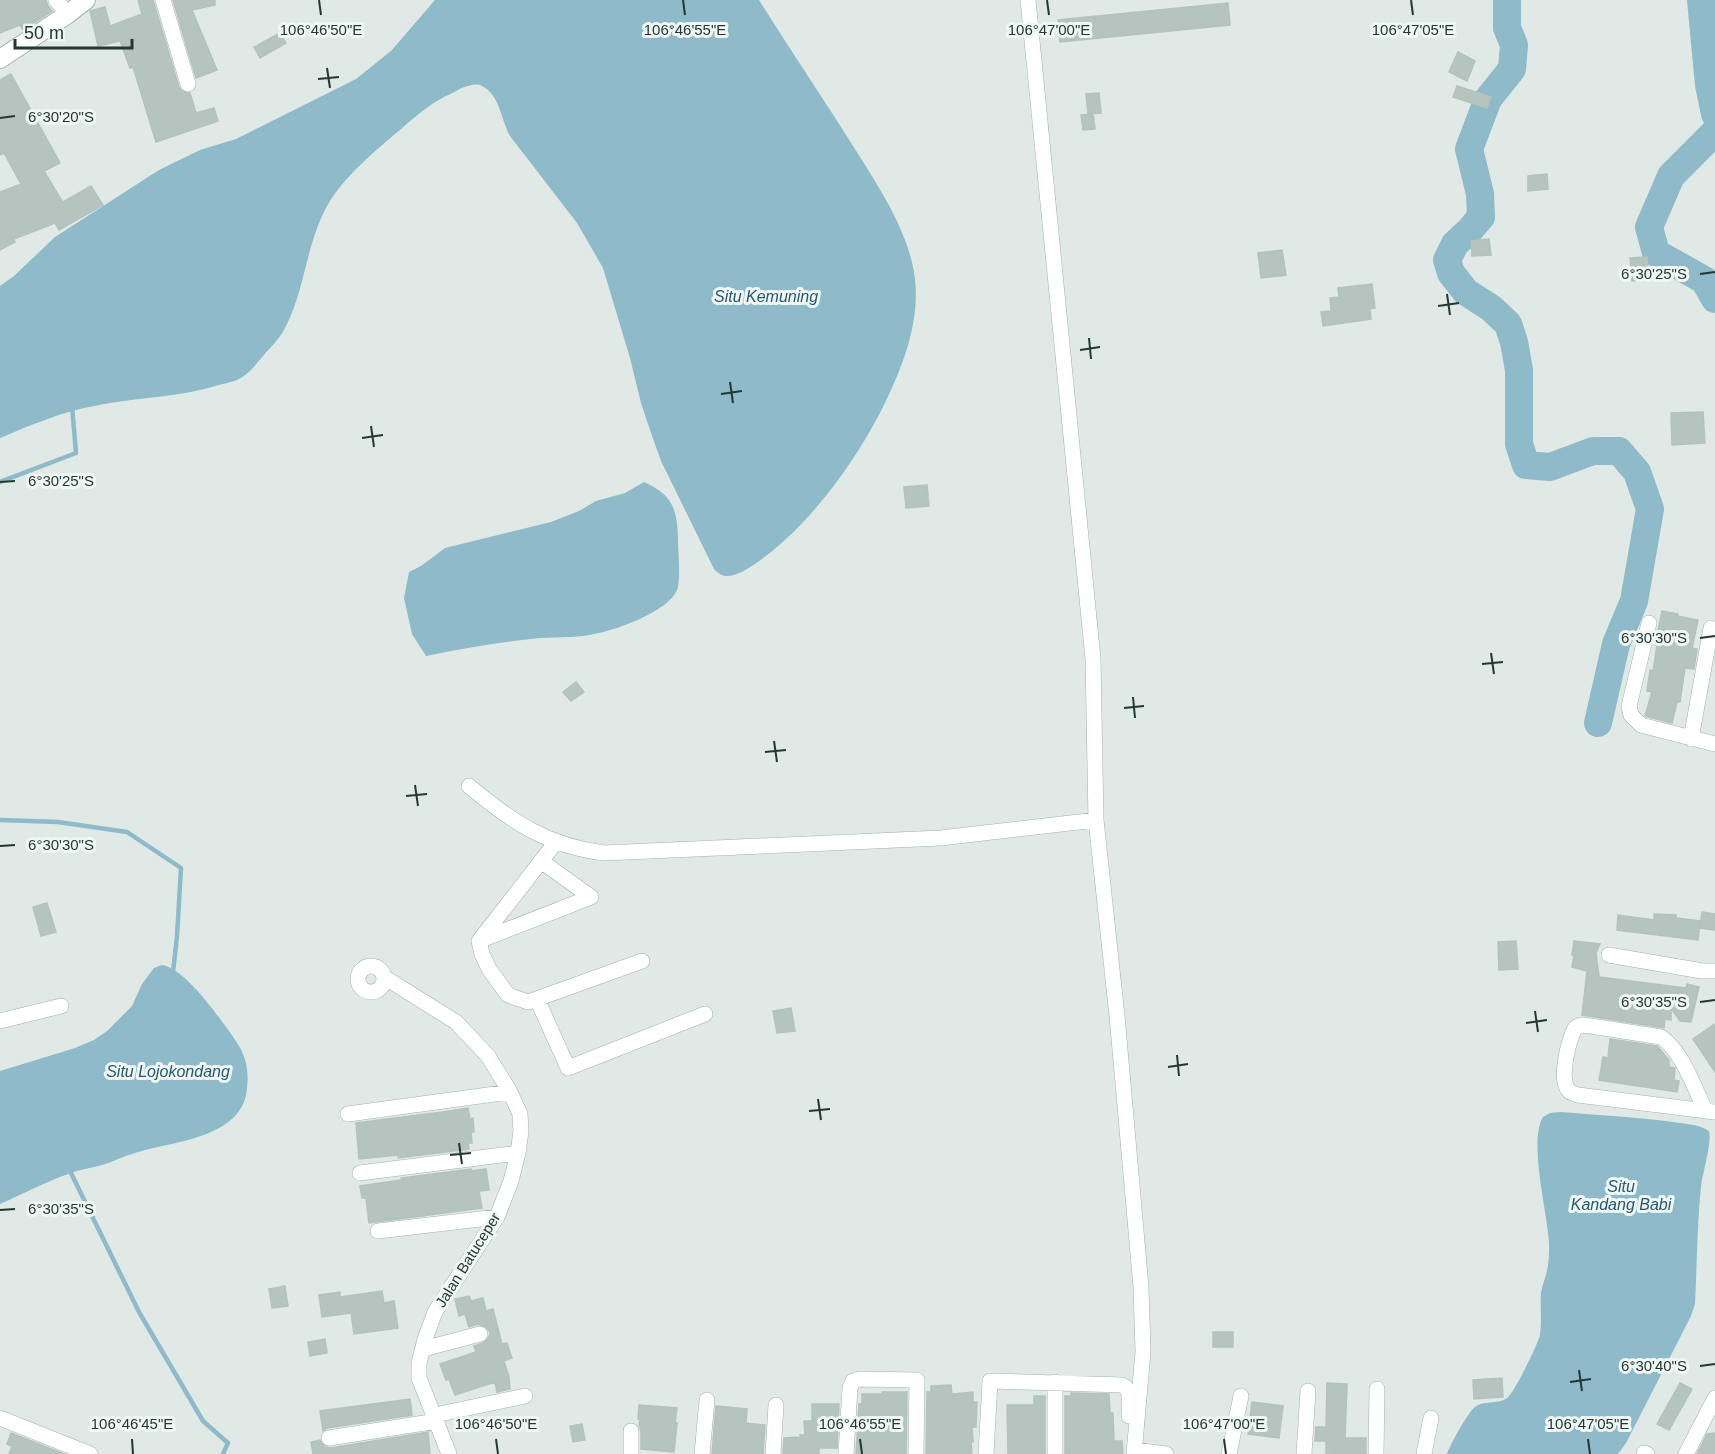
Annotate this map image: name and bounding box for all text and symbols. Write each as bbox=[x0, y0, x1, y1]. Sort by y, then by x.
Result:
scale bar bbox=[15, 12, 132, 50]
text: 106°46'50"E bbox=[280, 21, 362, 38]
text: 106°46'55"E bbox=[644, 21, 726, 38]
text: 106°47'00"E bbox=[1008, 21, 1090, 38]
text: 106°47'05"E bbox=[1372, 21, 1454, 38]
text: 50 m bbox=[24, 23, 64, 43]
text: 6°30'20"S bbox=[28, 108, 94, 125]
text: 6°30'25"S bbox=[1621, 265, 1687, 282]
water label: Situ Kemuning bbox=[714, 288, 818, 305]
text: 6°30'25"S bbox=[28, 472, 94, 489]
text: 6°30'30"S bbox=[1621, 629, 1687, 646]
text: 6°30'30"S bbox=[28, 836, 94, 853]
text: 6°30'35"S bbox=[1621, 993, 1687, 1010]
water label: Situ Lojokondang bbox=[106, 1063, 230, 1080]
water label: Situ Kandang Babi bbox=[1571, 1178, 1672, 1213]
text: 6°30'35"S bbox=[28, 1200, 94, 1217]
street label: Jalan Batuceper bbox=[432, 1209, 504, 1310]
text: 6°30'40"S bbox=[1621, 1357, 1687, 1374]
text: 106°46'45"E bbox=[91, 1415, 173, 1432]
text: 106°46'50"E bbox=[455, 1415, 537, 1432]
text: 106°46'55"E bbox=[819, 1415, 901, 1432]
text: 106°47'00"E bbox=[1183, 1415, 1265, 1432]
text: 106°47'05"E bbox=[1547, 1415, 1629, 1432]

